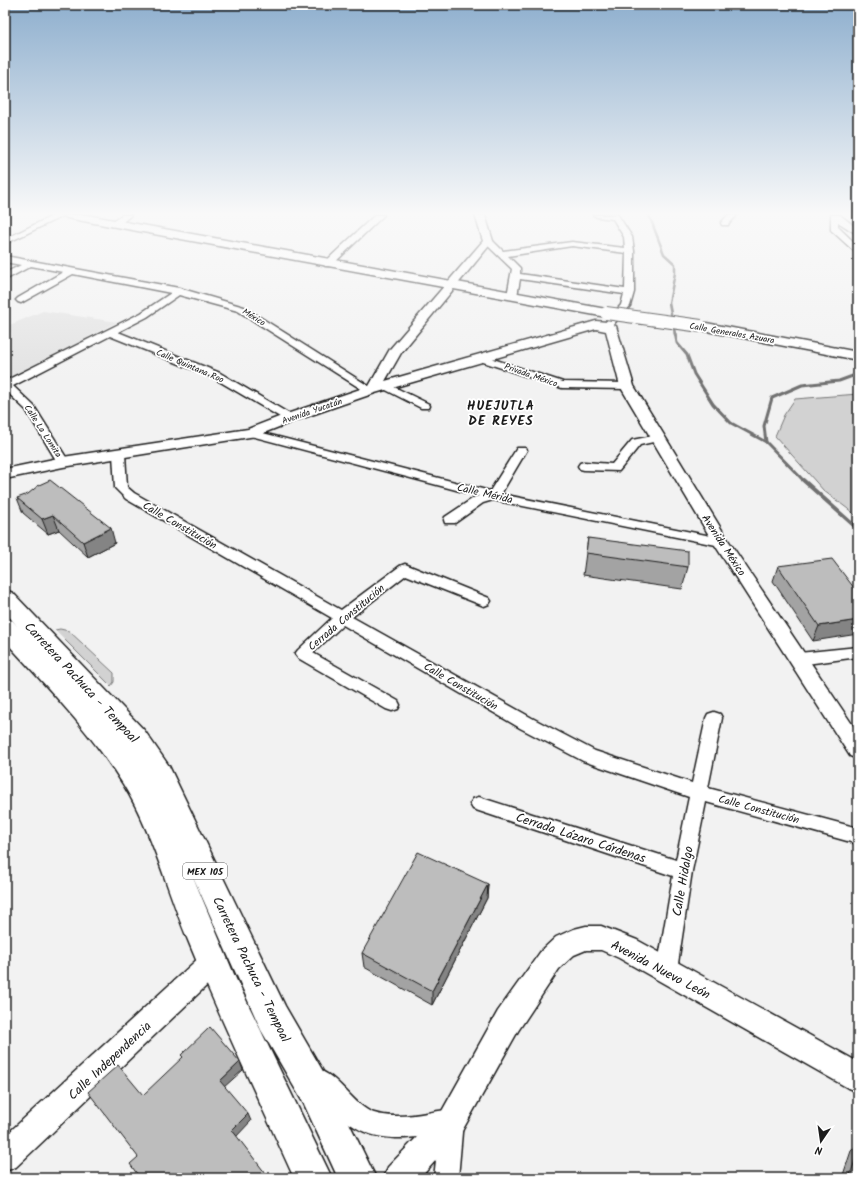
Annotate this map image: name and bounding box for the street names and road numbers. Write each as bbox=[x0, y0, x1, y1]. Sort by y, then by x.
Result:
street label: México bbox=[239, 304, 268, 330]
street label: Calle Generales Azuara bbox=[688, 319, 776, 348]
street label: Calle Quintana Roo bbox=[154, 345, 226, 388]
street label: Privada México bbox=[502, 359, 560, 392]
street label: Avenida Yucatán bbox=[280, 394, 345, 429]
street label: Calle La Lomita bbox=[20, 402, 65, 461]
street label: Calle Mérida bbox=[455, 479, 515, 509]
street label: Calle Constitución bbox=[139, 497, 220, 555]
street label: Avenida México bbox=[696, 511, 750, 580]
street label: Cerrada Constitución bbox=[304, 580, 389, 655]
street label: Carretera Pachuca - Tempoal bbox=[19, 617, 143, 749]
street label: Calle Constitución bbox=[420, 658, 501, 716]
street label: Calle Constitución bbox=[716, 790, 801, 829]
street label: Cerrada Lázaro Cárdenas bbox=[513, 807, 649, 870]
street label: Calle Hidalgo bbox=[667, 844, 700, 918]
road number: MEX 105 bbox=[183, 863, 227, 879]
street label: Carretera Pachuca - Tempoal bbox=[206, 893, 295, 1046]
street label: Avenida Nuevo León bbox=[607, 935, 714, 1006]
street label: Calle Independencia bbox=[63, 1017, 157, 1106]

